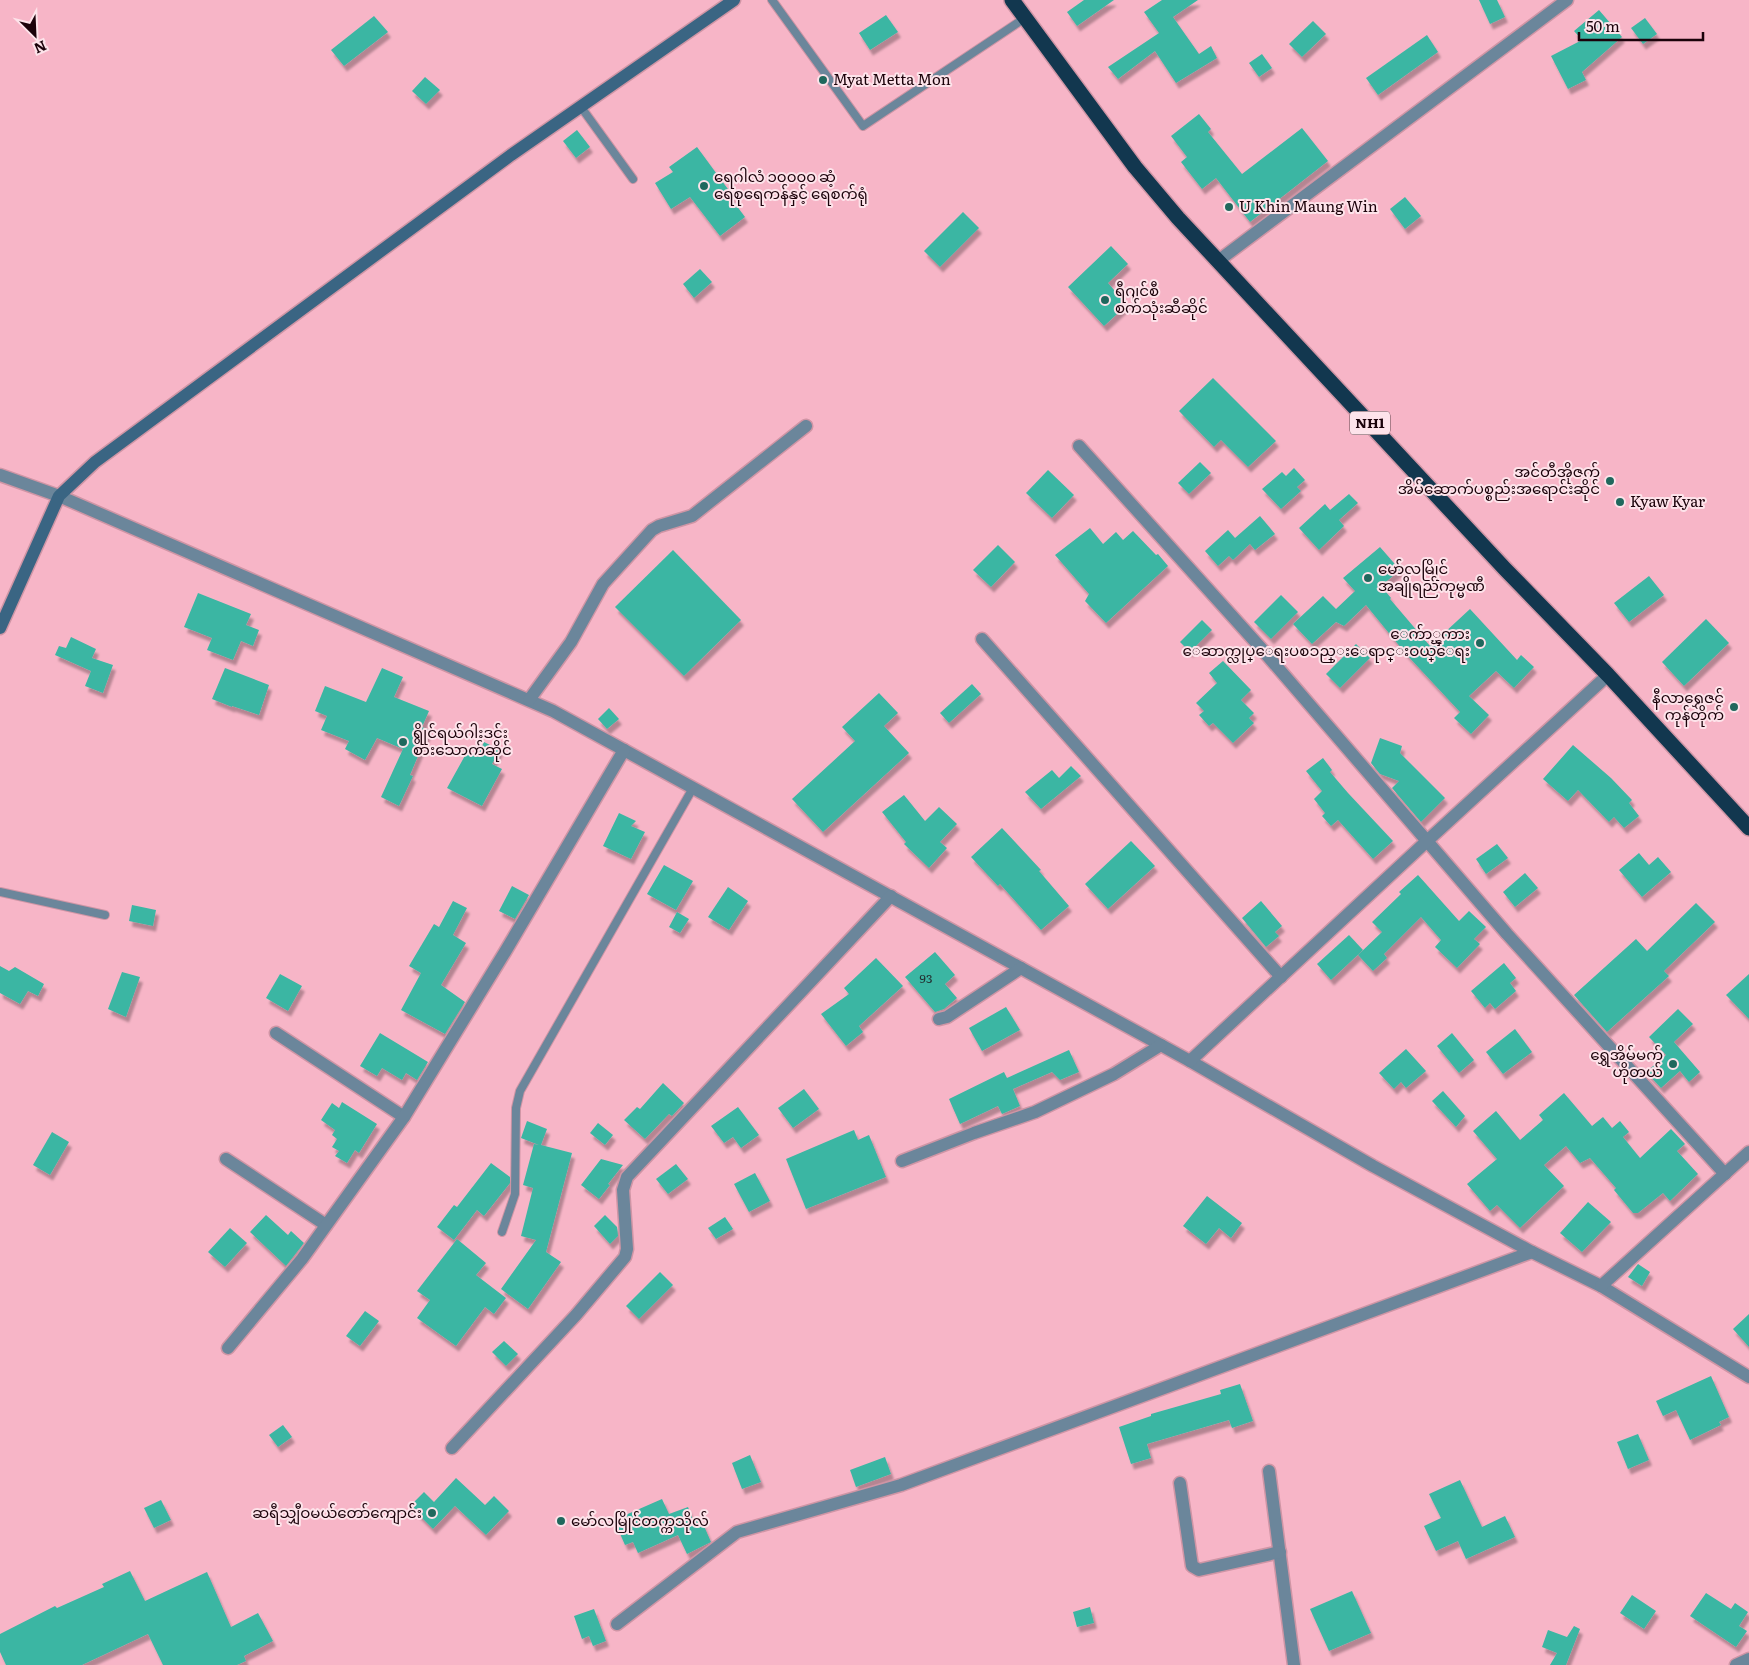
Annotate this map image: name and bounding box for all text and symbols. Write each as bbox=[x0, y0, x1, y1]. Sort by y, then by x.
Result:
north arrow bbox=[10, 10, 60, 60]
scale bar bbox=[1579, 10, 1703, 42]
text: 50 m bbox=[1586, 14, 1620, 37]
text: N bbox=[31, 36, 50, 59]
place label: Myat Metta Mon bbox=[833, 67, 951, 90]
marker: Myat Metta Mon bbox=[817, 74, 829, 86]
place label: ရေဂါလံ ၁၀၀၀၀ ဆံ့ ရေစုရေကန်နှင့် ရေစက်ရုံ bbox=[714, 164, 868, 206]
marker: ရေဂါလံ ၁၀၀၀၀ ဆံ့ ရေစုရေကန်နှင့် ရေစက်ရုံ bbox=[698, 180, 710, 192]
place label: U Khin Maung Win bbox=[1239, 194, 1378, 217]
marker: U Khin Maung Win bbox=[1223, 201, 1235, 213]
place label: ရီဂျင်စီ စက်သုံးဆီဆိုင် bbox=[1115, 278, 1208, 320]
marker: ရီဂျင်စီ စက်သုံးဆီဆိုင် bbox=[1099, 294, 1111, 306]
road number: NH1 bbox=[1350, 412, 1390, 434]
place label: အင်တီအိုဇက် အိမ်ဆောက်ပစ္စည်းအရောင်းဆိုင် bbox=[1398, 459, 1600, 501]
marker: အင်တီအိုဇက် အိမ်ဆောက်ပစ္စည်းအရောင်းဆိုင် bbox=[1604, 475, 1616, 487]
place label: Kyaw Kyar bbox=[1630, 489, 1705, 512]
marker: Kyaw Kyar bbox=[1614, 496, 1626, 508]
place label: မော်လမြိုင် အချိုရည်ကုမ္မဏီ bbox=[1378, 556, 1485, 598]
marker: မော်လမြိုင် အချိုရည်ကုမ္မဏီ bbox=[1362, 572, 1374, 584]
place label: ေက်ာ္ၾကား ေဆာက္လုပ္ေရးပစၥည္းေရာင္းဝယ္ေရး bbox=[1183, 621, 1470, 663]
marker: ေက်ာ္ၾကား ေဆာက္လုပ္ေရးပစၥည္းေရာင္းဝယ္ေရး bbox=[1474, 637, 1486, 649]
place label: နီလာရွှေဇင် ကုန်တိုက် bbox=[1652, 685, 1724, 727]
marker: နီလာရွှေဇင် ကုန်တိုက် bbox=[1728, 701, 1740, 713]
place label: ရွိုင်ရယ်ဂါးဒင်း စားသောက်ဆိုင် bbox=[413, 720, 512, 762]
marker: ရွိုင်ရယ်ဂါးဒင်း စားသောက်ဆိုင် bbox=[397, 736, 409, 748]
house number: 93 bbox=[920, 969, 932, 987]
place label: ရွှေအိမ်မက် ဟိုတယ် bbox=[1590, 1042, 1663, 1084]
marker: ရွှေအိမ်မက် ဟိုတယ် bbox=[1667, 1058, 1679, 1070]
place label: ဆရီသျှီဝမယ်တော်ကျောင်း bbox=[252, 1500, 422, 1525]
marker: ဆရီသျှီဝမယ်တော်ကျောင်း bbox=[426, 1507, 438, 1519]
place label: မော်လမြိုင်တက္ကသိုလ် bbox=[571, 1508, 709, 1533]
marker: မော်လမြိုင်တက္ကသိုလ် bbox=[555, 1515, 567, 1527]

